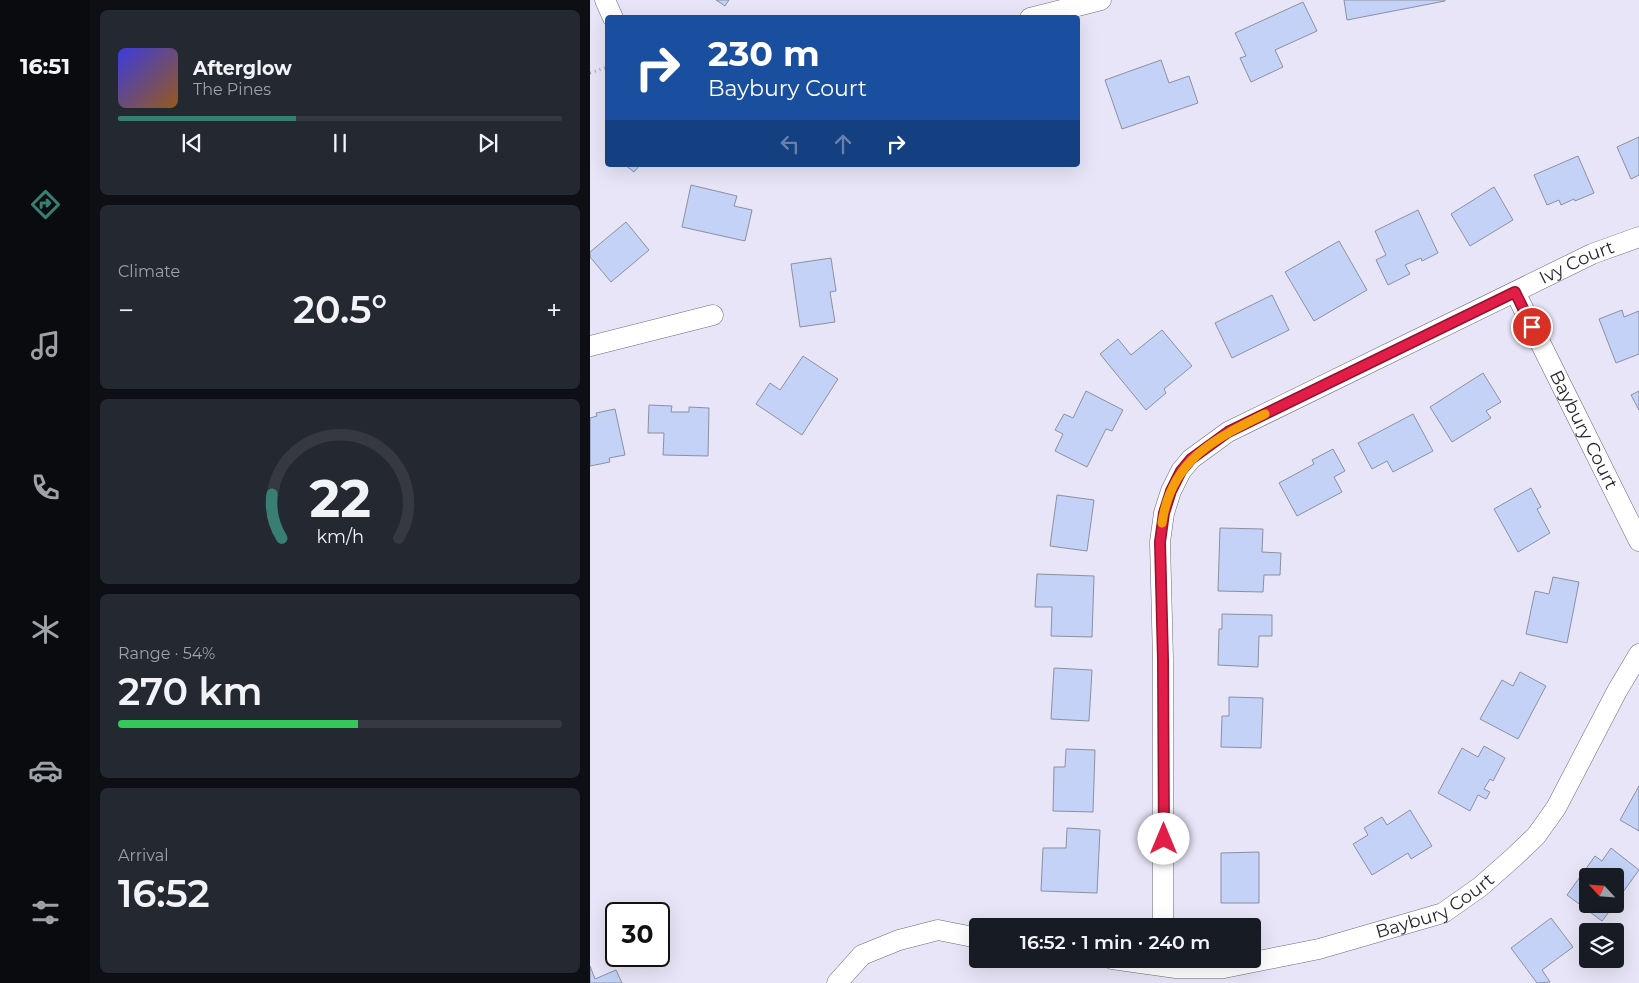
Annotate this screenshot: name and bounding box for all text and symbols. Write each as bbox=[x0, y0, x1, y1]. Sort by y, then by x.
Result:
text: 230 m bbox=[708, 32, 820, 75]
icon: right bbox=[625, 35, 690, 100]
text: 16:51 bbox=[20, 53, 70, 80]
text: Afterglow bbox=[193, 57, 292, 80]
text: Baybury Court bbox=[708, 75, 867, 102]
text: The Pines bbox=[193, 80, 271, 99]
icon: previous bbox=[178, 129, 206, 157]
icon: pause bbox=[326, 129, 354, 157]
icon: next bbox=[474, 129, 502, 157]
icon: left bbox=[776, 130, 804, 158]
icon: ahead bbox=[829, 130, 857, 158]
icon: right bbox=[882, 130, 910, 158]
icon: directions bbox=[28, 187, 63, 222]
street label: Ivy Court bbox=[1536, 236, 1617, 289]
text: Climate bbox=[118, 262, 180, 281]
text: 20.5° bbox=[293, 286, 387, 333]
text: − bbox=[118, 293, 134, 327]
text: + bbox=[546, 293, 562, 327]
pin bbox=[1511, 306, 1553, 348]
icon: arrive bbox=[1518, 313, 1546, 341]
icon: music bbox=[28, 328, 63, 363]
street label: Baybury Court bbox=[1545, 367, 1622, 493]
text: 22 bbox=[309, 467, 371, 530]
icon: phone bbox=[28, 470, 63, 505]
text: km/h bbox=[316, 526, 364, 547]
icon: climate bbox=[28, 612, 63, 647]
text: Range · 54% bbox=[118, 644, 215, 663]
text: 270 km bbox=[118, 668, 262, 715]
icon: car bbox=[28, 753, 63, 788]
position arrow bbox=[1137, 812, 1189, 864]
text: Arrival bbox=[118, 846, 168, 865]
north arrow bbox=[1579, 868, 1624, 912]
map controls bbox=[1579, 868, 1624, 968]
street label: Baybury Court bbox=[1373, 869, 1499, 943]
text: 16:52 bbox=[118, 870, 210, 917]
icon: filters bbox=[28, 895, 63, 930]
speed limit sign: 30 bbox=[605, 902, 670, 967]
button: layers bbox=[1579, 923, 1624, 968]
text: 16:52 · 1 min · 240 m bbox=[1020, 931, 1210, 954]

